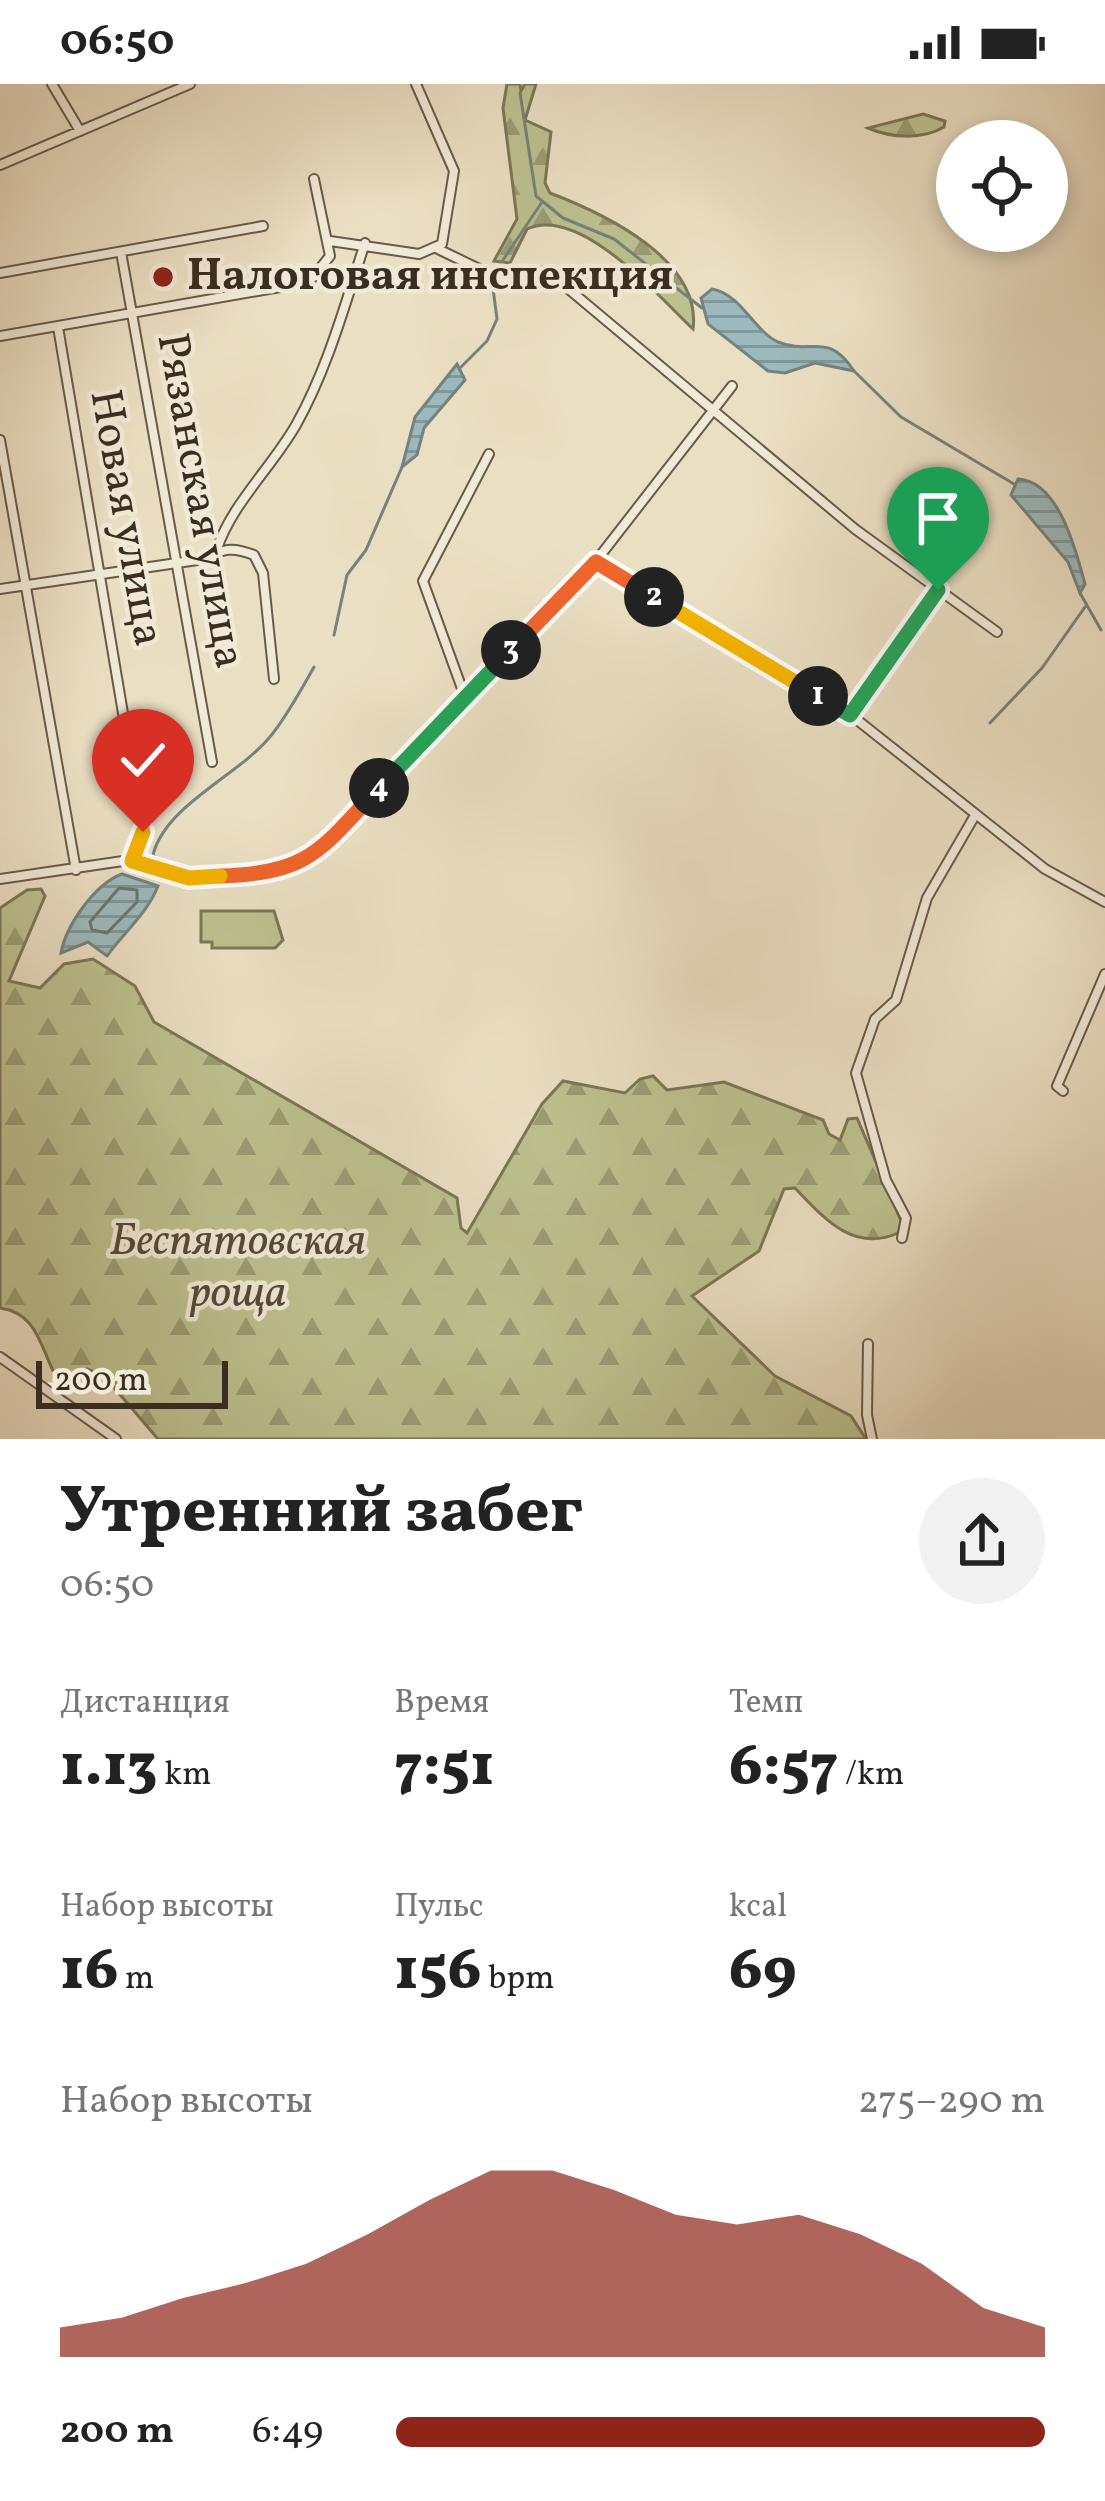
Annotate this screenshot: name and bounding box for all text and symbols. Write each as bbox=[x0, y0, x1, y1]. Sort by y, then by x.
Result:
text: 06:50 bbox=[60, 11, 174, 74]
map controls bbox=[936, 120, 1068, 252]
button: locate bbox=[936, 120, 1068, 252]
place label: Налоговая инспекция bbox=[187, 246, 673, 309]
marker: Налоговая инспекция bbox=[150, 264, 176, 290]
street label: Рязанская улица bbox=[138, 328, 260, 674]
street label: Новая улица bbox=[71, 385, 179, 651]
pin bbox=[887, 467, 989, 590]
icon: arrive bbox=[905, 485, 971, 551]
pin: 2 bbox=[624, 567, 684, 627]
text: 2 bbox=[645, 574, 663, 620]
pin: 3 bbox=[481, 620, 541, 680]
text: 3 bbox=[503, 627, 519, 673]
pin: 1 bbox=[788, 666, 848, 726]
text: 1 bbox=[811, 673, 825, 719]
pin bbox=[92, 709, 194, 832]
icon: check bbox=[110, 727, 176, 793]
pin: 4 bbox=[349, 758, 409, 818]
text: 4 bbox=[369, 765, 389, 811]
park label: Беспятовская роща bbox=[110, 1211, 366, 1326]
scale bar bbox=[36, 1355, 228, 1408]
text: 200 m bbox=[54, 1359, 148, 1405]
text: Утренний забег bbox=[60, 1468, 583, 1560]
button: share bbox=[919, 1478, 1045, 1604]
text: 06:50 bbox=[60, 1559, 154, 1613]
text: Дистанция bbox=[60, 1681, 230, 1727]
text: Время bbox=[394, 1681, 489, 1727]
text: Темп bbox=[729, 1681, 803, 1727]
text: 1.13 bbox=[60, 1727, 158, 1810]
text: 7:51 bbox=[394, 1727, 494, 1810]
text: 6:57 bbox=[729, 1727, 838, 1810]
text: km bbox=[158, 1753, 211, 1799]
text: /km bbox=[838, 1753, 904, 1799]
text: Набор высоты bbox=[60, 1885, 274, 1931]
text: Пульс bbox=[394, 1885, 483, 1931]
text: kcal bbox=[729, 1885, 787, 1931]
text: 16 bbox=[60, 1931, 118, 2014]
text: 156 bbox=[394, 1931, 482, 2014]
text: 69 bbox=[729, 1931, 797, 2014]
text: m bbox=[118, 1957, 154, 2003]
text: bpm bbox=[482, 1957, 554, 2003]
text: Набор высоты bbox=[60, 2075, 313, 2129]
text: 275–290 m bbox=[858, 2075, 1045, 2129]
text: 200 m bbox=[60, 2405, 174, 2459]
text: 6:49 bbox=[252, 2405, 323, 2459]

